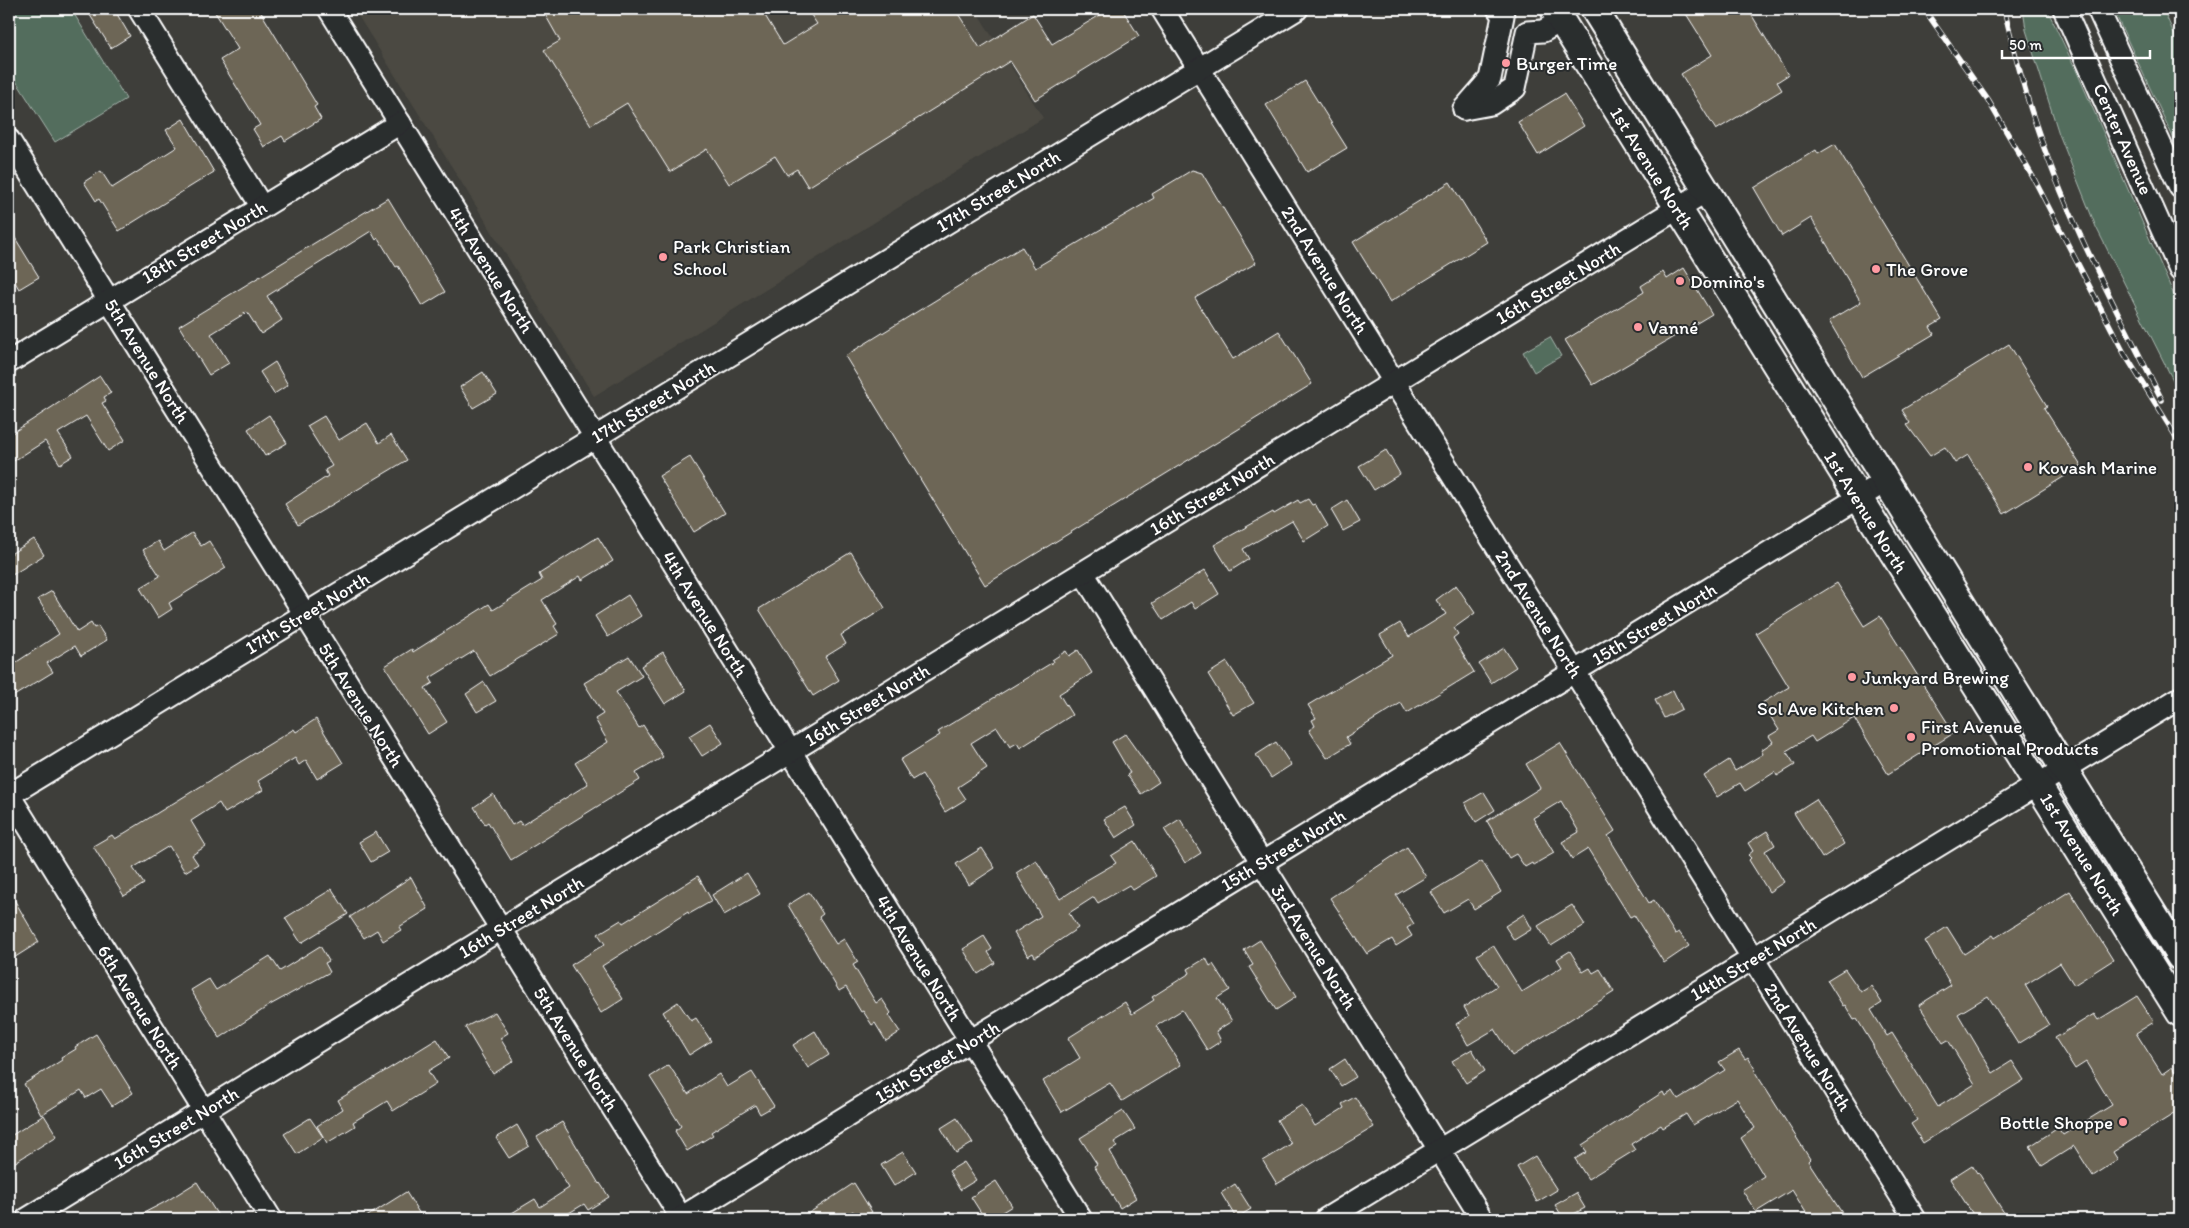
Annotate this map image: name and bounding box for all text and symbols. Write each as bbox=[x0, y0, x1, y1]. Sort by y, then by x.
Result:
scale bar bbox=[2002, 28, 2149, 60]
text: 50 m bbox=[2009, 36, 2042, 54]
place label: Burger Time bbox=[1516, 52, 1617, 75]
marker: Burger Time bbox=[1500, 57, 1512, 69]
street label: Center Avenue bbox=[2088, 80, 2158, 198]
street label: 1st Avenue North bbox=[1605, 102, 1699, 234]
street label: 17th Street North bbox=[932, 145, 1065, 237]
street label: 18th Street North bbox=[137, 195, 271, 288]
street label: 2nd Avenue North bbox=[1276, 202, 1374, 339]
street label: 4th Avenue North bbox=[443, 203, 539, 338]
place label: Park Christian School bbox=[673, 235, 791, 280]
street label: 16th Street North bbox=[1491, 237, 1625, 329]
marker: Park Christian School bbox=[657, 251, 669, 263]
place label: The Grove bbox=[1886, 258, 1968, 281]
marker: The Grove bbox=[1870, 263, 1882, 275]
place label: Domino's bbox=[1690, 270, 1765, 293]
marker: Domino's bbox=[1674, 275, 1686, 287]
street label: 5th Avenue North bbox=[99, 294, 195, 428]
place label: Vanné bbox=[1648, 316, 1698, 339]
marker: Vanné bbox=[1632, 321, 1644, 333]
street label: 17th Street North bbox=[587, 356, 720, 448]
street label: 1st Avenue North bbox=[1819, 446, 1913, 578]
street label: 16th Street North bbox=[1145, 448, 1279, 540]
place label: Kovash Marine bbox=[2038, 456, 2157, 479]
marker: Kovash Marine bbox=[2022, 461, 2034, 473]
street label: 2nd Avenue North bbox=[1490, 546, 1588, 683]
street label: 4th Avenue North bbox=[657, 547, 753, 682]
street label: 17th Street North bbox=[241, 567, 374, 659]
street label: 15th Street North bbox=[1587, 578, 1721, 670]
street label: 5th Avenue North bbox=[313, 638, 409, 772]
street label: 16th Street North bbox=[800, 659, 934, 751]
place label: Junkyard Brewing bbox=[1862, 666, 2009, 689]
marker: Junkyard Brewing bbox=[1846, 671, 1858, 683]
place label: Sol Ave Kitchen bbox=[1757, 697, 1884, 720]
marker: Sol Ave Kitchen bbox=[1888, 702, 1900, 714]
place label: First Avenue Promotional Products bbox=[1921, 715, 2099, 760]
marker: First Avenue Promotional Products bbox=[1905, 731, 1917, 743]
street label: 1st Avenue North bbox=[2035, 788, 2129, 920]
street label: 15th Street North bbox=[1216, 804, 1350, 896]
street label: 16th Street North bbox=[454, 871, 588, 963]
street label: 3rd Avenue North bbox=[1266, 880, 1362, 1015]
street label: 4th Avenue North bbox=[871, 891, 967, 1026]
street label: 14th Street North bbox=[1686, 912, 1820, 1006]
street label: 6th Avenue North bbox=[92, 940, 188, 1074]
street label: 2nd Avenue North bbox=[1759, 979, 1857, 1116]
street label: 5th Avenue North bbox=[528, 982, 624, 1116]
street label: 15th Street North bbox=[870, 1016, 1004, 1108]
street label: 16th Street North bbox=[109, 1082, 243, 1174]
place label: Bottle Shoppe bbox=[2000, 1111, 2113, 1134]
marker: Bottle Shoppe bbox=[2117, 1116, 2129, 1128]

